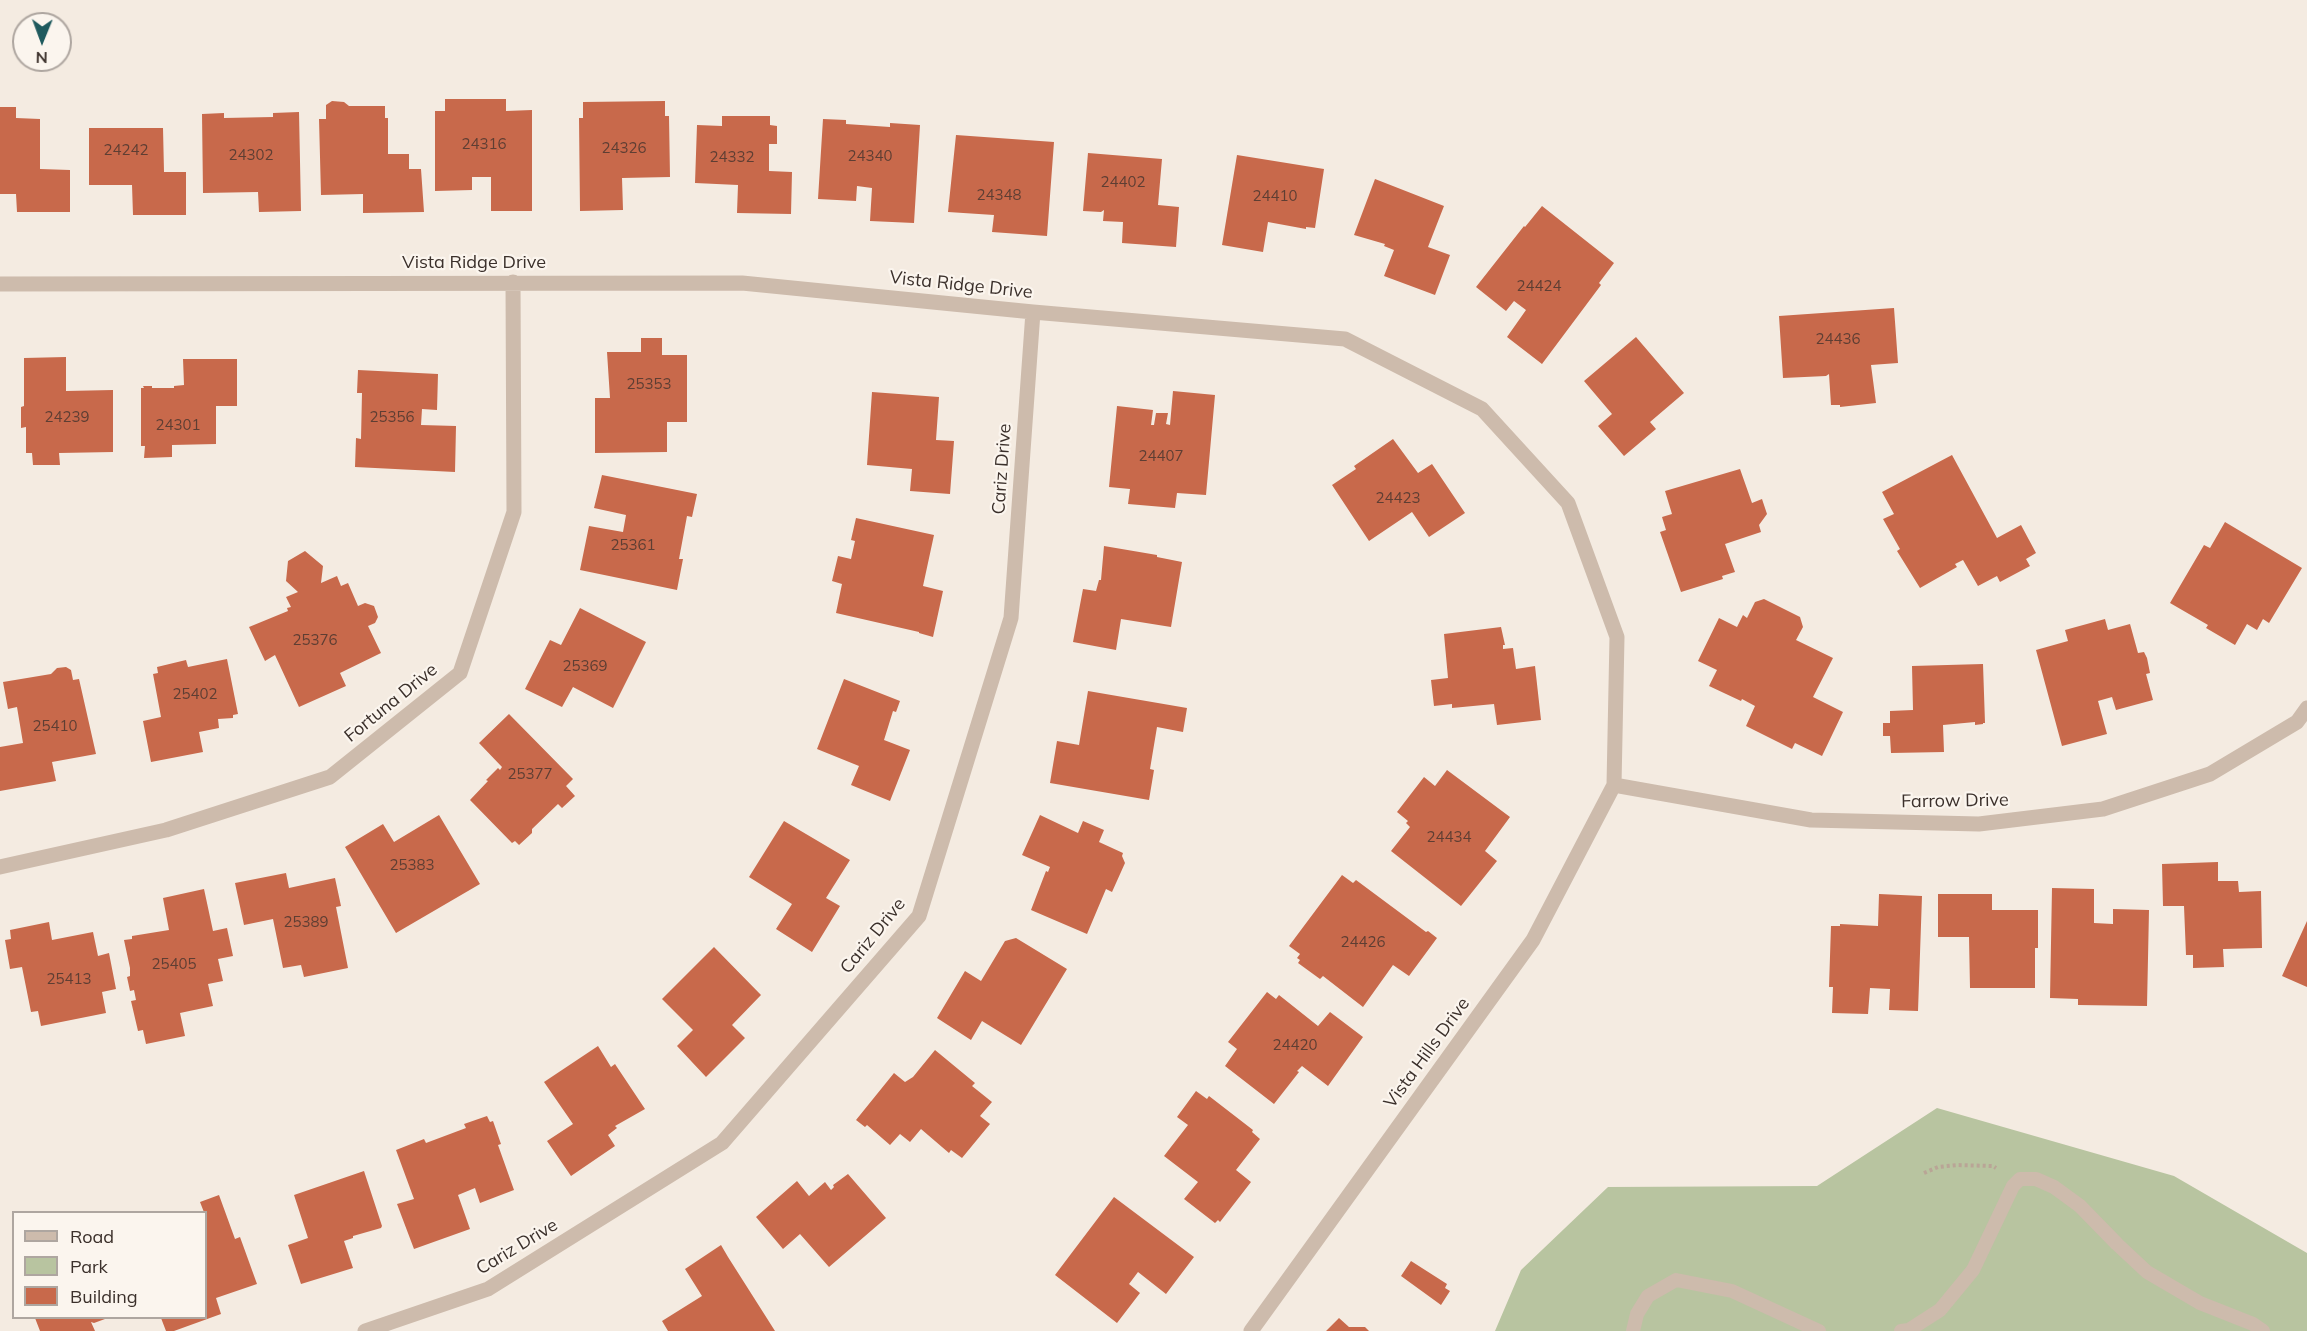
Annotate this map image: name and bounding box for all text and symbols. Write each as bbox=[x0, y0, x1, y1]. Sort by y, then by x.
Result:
north arrow bbox=[12, 12, 72, 72]
text: N bbox=[36, 48, 48, 68]
house number: 24316 bbox=[462, 135, 506, 153]
house number: 24326 bbox=[602, 139, 646, 157]
house number: 24242 bbox=[104, 141, 148, 159]
house number: 24302 bbox=[229, 146, 273, 164]
house number: 24340 bbox=[848, 147, 892, 165]
house number: 24332 bbox=[710, 148, 754, 166]
house number: 24402 bbox=[1101, 173, 1145, 191]
house number: 24348 bbox=[977, 186, 1021, 204]
house number: 24410 bbox=[1253, 187, 1297, 205]
street label: Vista Ridge Drive bbox=[402, 252, 546, 274]
street label: Vista Ridge Drive bbox=[888, 267, 1034, 303]
house number: 24424 bbox=[1517, 277, 1561, 295]
house number: 24436 bbox=[1816, 330, 1860, 348]
house number: 25353 bbox=[627, 375, 671, 393]
house number: 24239 bbox=[45, 408, 89, 426]
house number: 25356 bbox=[370, 408, 414, 426]
house number: 24301 bbox=[156, 416, 200, 434]
street label: Cariz Drive bbox=[988, 423, 1016, 515]
house number: 24407 bbox=[1139, 447, 1183, 465]
house number: 24423 bbox=[1376, 489, 1420, 507]
house number: 25361 bbox=[611, 536, 655, 554]
house number: 25376 bbox=[293, 631, 337, 649]
house number: 25369 bbox=[563, 657, 607, 675]
street label: Fortuna Drive bbox=[340, 659, 442, 747]
house number: 25402 bbox=[173, 685, 217, 703]
house number: 25410 bbox=[33, 717, 77, 735]
house number: 25377 bbox=[508, 765, 552, 783]
street label: Farrow Drive bbox=[1901, 789, 2009, 813]
house number: 24434 bbox=[1427, 828, 1471, 846]
house number: 25383 bbox=[390, 856, 434, 874]
street label: Cariz Drive bbox=[836, 894, 910, 978]
house number: 25389 bbox=[284, 913, 328, 931]
house number: 24426 bbox=[1341, 933, 1385, 951]
house number: 25405 bbox=[152, 955, 196, 973]
house number: 25413 bbox=[47, 970, 91, 988]
street label: Vista Hills Drive bbox=[1380, 994, 1474, 1112]
house number: 24420 bbox=[1273, 1036, 1317, 1054]
legend bbox=[12, 1211, 207, 1319]
street label: Cariz Drive bbox=[472, 1214, 562, 1280]
text: Road bbox=[70, 1225, 114, 1248]
text: Park bbox=[70, 1255, 108, 1278]
text: Building bbox=[70, 1285, 138, 1308]

